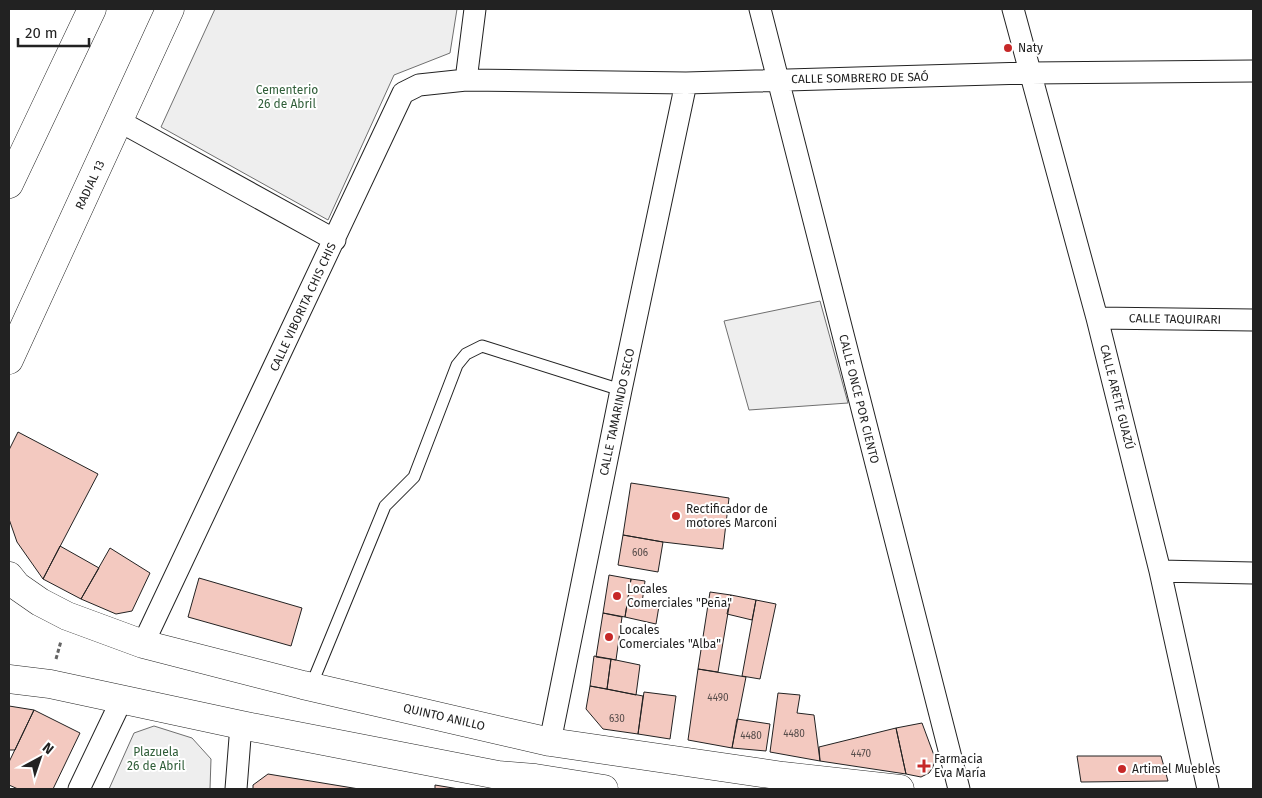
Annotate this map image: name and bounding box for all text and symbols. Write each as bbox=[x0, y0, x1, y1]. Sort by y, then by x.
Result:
scale bar bbox=[18, 15, 89, 47]
text: 20 m bbox=[25, 24, 58, 42]
place label: Naty bbox=[1018, 41, 1043, 55]
marker: Naty bbox=[1002, 42, 1014, 54]
street label: CALLE SOMBRERO DE SAÓ bbox=[791, 69, 929, 86]
park label: Cementerio 26 de Abril bbox=[256, 83, 318, 111]
street label: RADIAL 13 bbox=[73, 158, 107, 212]
street label: CALLE VIBORITA CHIS CHIS bbox=[267, 240, 339, 374]
street label: CALLE TAQUIRARI bbox=[1129, 311, 1221, 327]
street label: CALLE ONCE POR CIENTO bbox=[836, 333, 882, 465]
street label: CALLE ARETE GUAZÚ bbox=[1097, 343, 1138, 451]
street label: CALLE TAMARINDO SECO bbox=[597, 347, 637, 477]
place label: Rectificador de motores Marconi bbox=[686, 502, 777, 530]
marker: Rectificador de motores Marconi bbox=[670, 510, 682, 522]
house number: 606 bbox=[632, 547, 648, 559]
place label: Locales Comerciales "Peña" bbox=[627, 582, 732, 610]
marker: Locales Comerciales "Peña" bbox=[611, 590, 623, 602]
place label: Locales Comerciales "Alba" bbox=[619, 623, 721, 651]
marker: Locales Comerciales "Alba" bbox=[603, 631, 615, 643]
house number: 4490 bbox=[707, 692, 729, 704]
street label: QUINTO ANILLO bbox=[402, 701, 486, 733]
house number: 630 bbox=[609, 713, 625, 725]
house number: 4480 bbox=[783, 728, 805, 740]
house number: 4480 bbox=[740, 730, 762, 742]
north arrow bbox=[15, 733, 65, 783]
text: N bbox=[39, 739, 57, 758]
park label: Plazuela 26 de Abril bbox=[127, 745, 185, 773]
house number: 4470 bbox=[851, 748, 872, 760]
place label: Farmacia Eva María bbox=[934, 752, 986, 780]
marker: Farmacia Eva María bbox=[918, 760, 930, 772]
place label: Artimel Muebles bbox=[1132, 762, 1221, 776]
marker: Artimel Muebles bbox=[1116, 763, 1128, 775]

